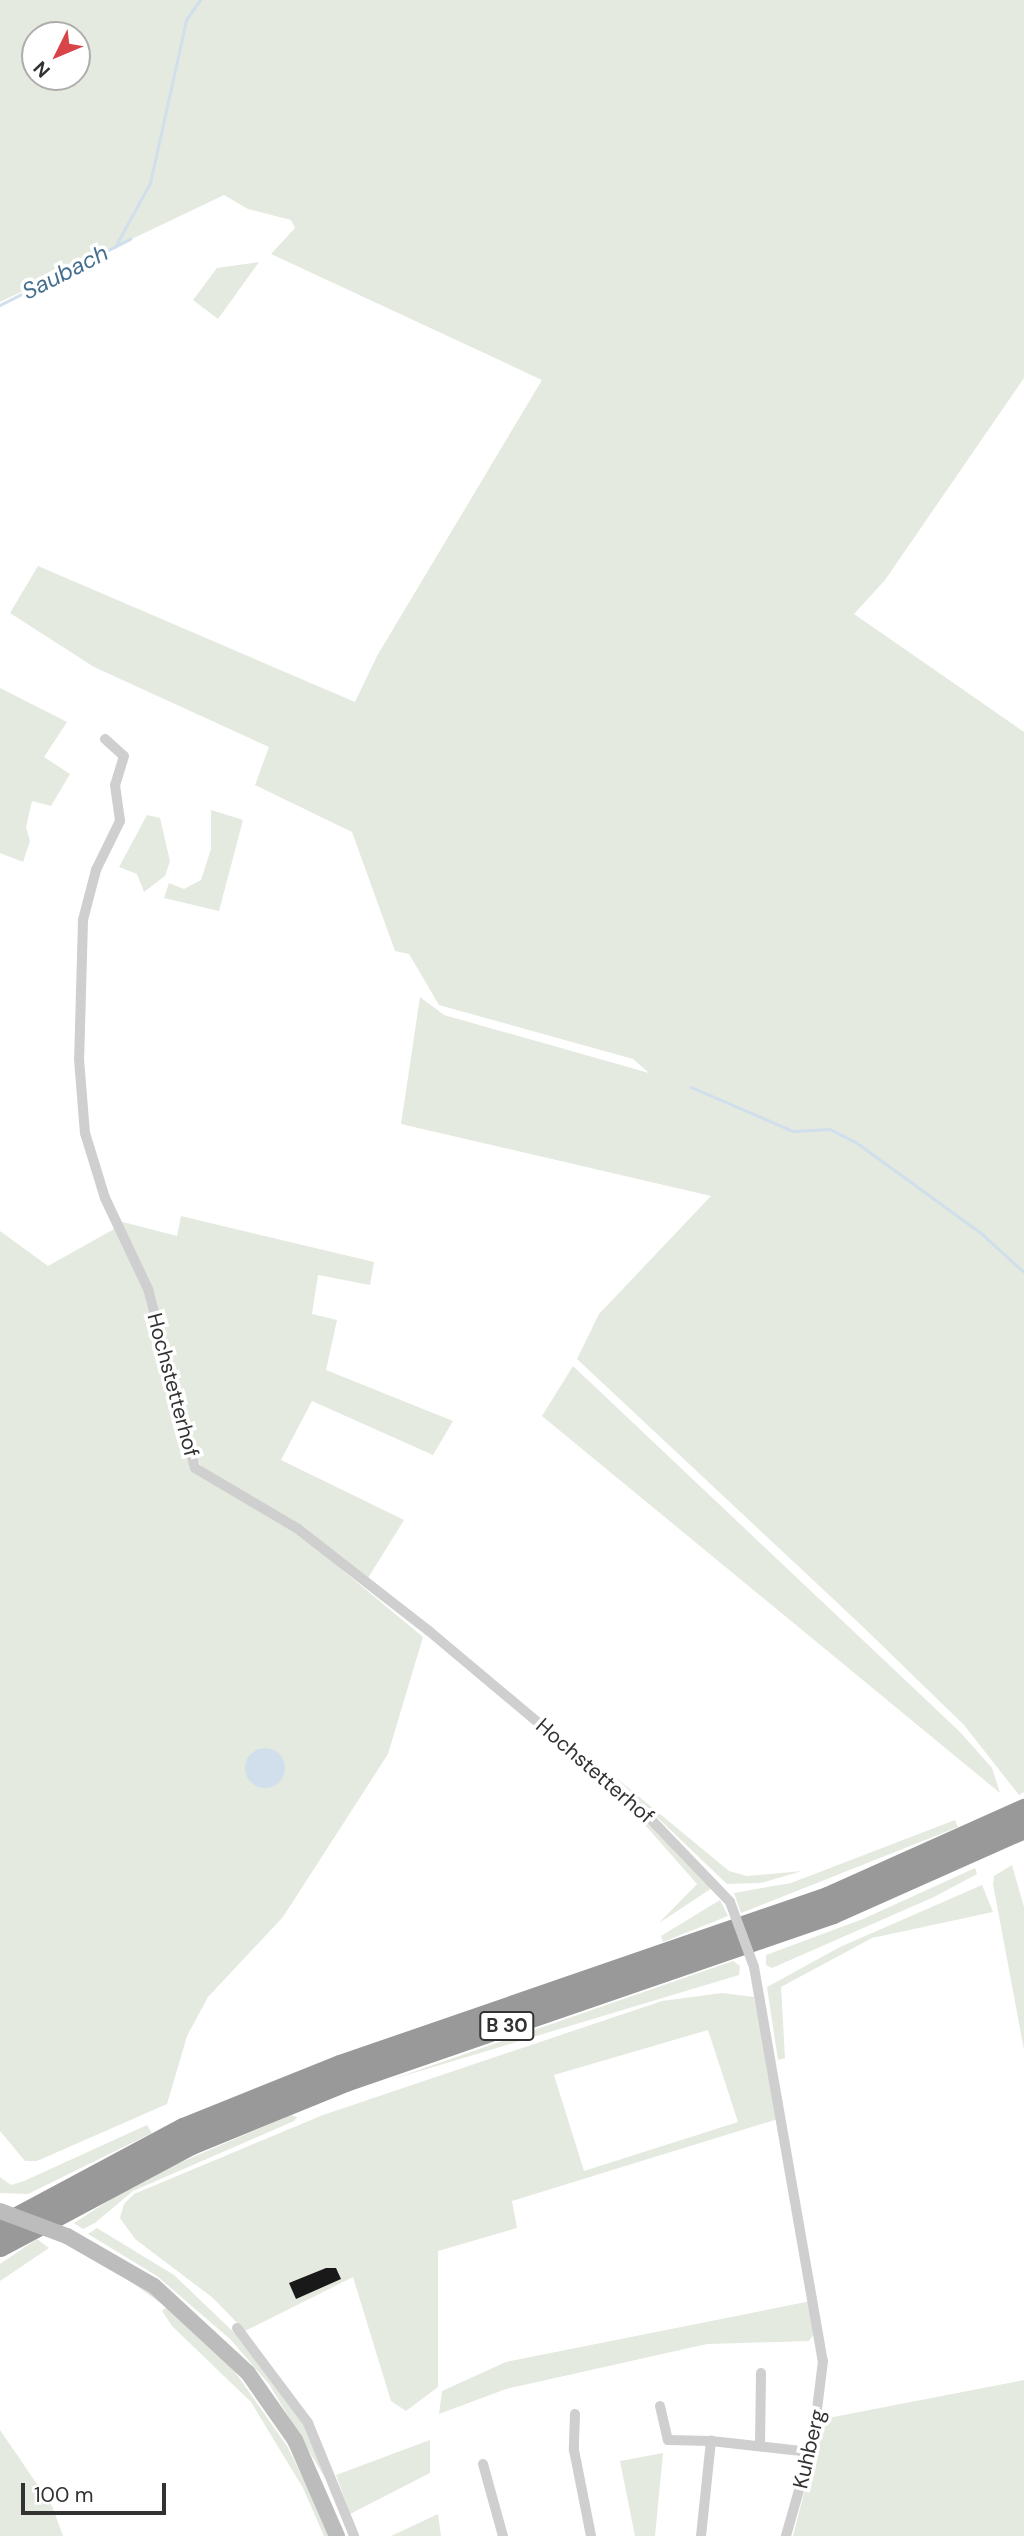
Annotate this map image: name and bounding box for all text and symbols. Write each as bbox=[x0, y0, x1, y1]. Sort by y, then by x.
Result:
north arrow bbox=[21, 21, 91, 91]
text: N bbox=[28, 56, 56, 83]
water label: Saubach bbox=[17, 239, 113, 305]
street label: Hochstetterhof bbox=[142, 1310, 204, 1460]
street label: Hochstetterhof bbox=[531, 1713, 659, 1829]
road number: B 30 bbox=[479, 2010, 535, 2042]
street label: Kuhberg bbox=[788, 2407, 830, 2491]
scale bar bbox=[24, 2470, 170, 2514]
text: 100 m bbox=[34, 2481, 94, 2509]

